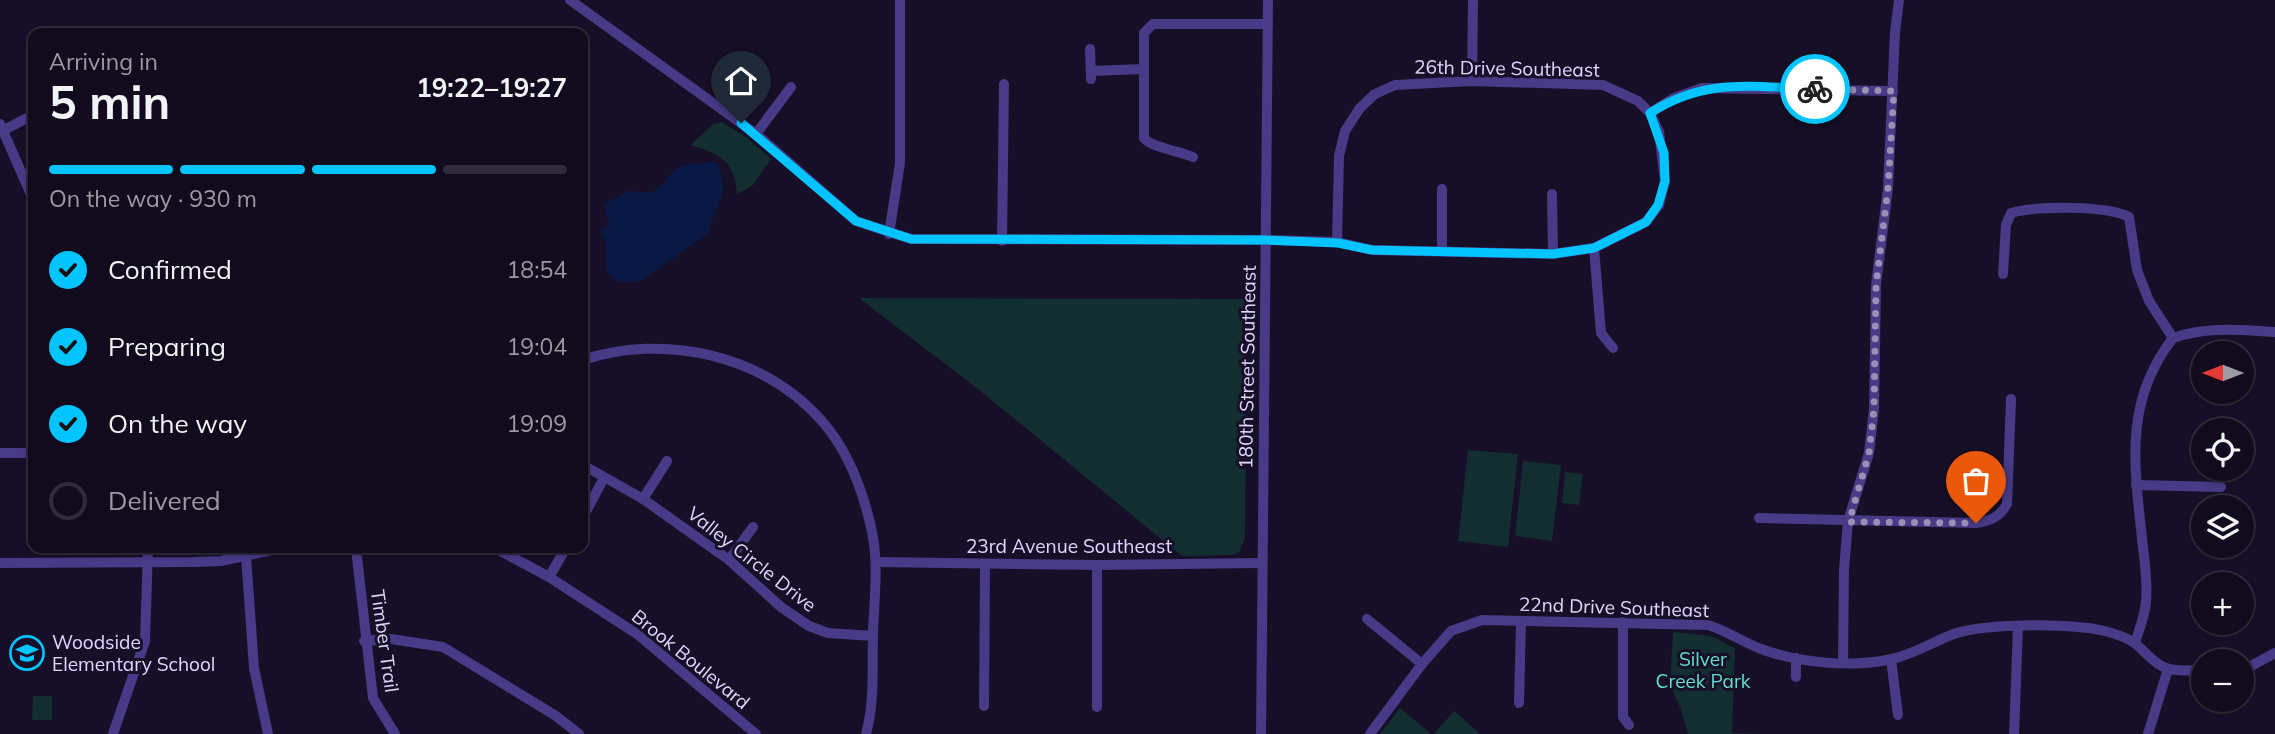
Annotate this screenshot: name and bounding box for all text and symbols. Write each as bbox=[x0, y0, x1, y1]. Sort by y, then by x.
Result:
text: Arriving in bbox=[49, 47, 158, 76]
pin bbox=[711, 51, 771, 123]
street label: 26th Drive Southeast bbox=[1414, 54, 1600, 82]
courier bbox=[1780, 54, 1850, 124]
icon: home bbox=[722, 62, 760, 100]
icon: bike bbox=[1796, 70, 1834, 108]
text: 19:22–19:27 bbox=[416, 71, 567, 104]
text: 5 min bbox=[49, 73, 170, 131]
text: On the way · 930 m bbox=[49, 184, 257, 213]
icon: check bbox=[49, 251, 87, 289]
text: Confirmed bbox=[108, 253, 232, 286]
text: 18:54 bbox=[507, 255, 567, 284]
street label: 180th Street Southeast bbox=[1233, 265, 1261, 469]
icon: check bbox=[49, 328, 87, 366]
text: Preparing bbox=[108, 330, 226, 363]
text: 19:04 bbox=[507, 332, 567, 361]
north arrow bbox=[2191, 341, 2254, 404]
map controls bbox=[2191, 341, 2254, 712]
icon: check bbox=[49, 405, 87, 443]
text: On the way bbox=[108, 407, 247, 440]
text: 19:09 bbox=[507, 409, 567, 438]
button: locate bbox=[2191, 418, 2254, 481]
pin bbox=[1946, 451, 2006, 523]
icon: bag bbox=[1957, 462, 1995, 500]
text: Delivered bbox=[108, 484, 221, 517]
button: layers bbox=[2191, 495, 2254, 558]
street label: Valley Circle Drive bbox=[683, 501, 821, 617]
street label: 23rd Avenue Southeast bbox=[966, 534, 1172, 558]
button: + bbox=[2191, 572, 2254, 635]
street label: Timber Trail bbox=[366, 588, 404, 694]
street label: 22nd Drive Southeast bbox=[1518, 592, 1710, 622]
street label: Brook Boulevard bbox=[627, 604, 755, 714]
place label: Woodside Elementary School bbox=[52, 630, 215, 676]
school or university icon: Woodside Elementary School bbox=[8, 634, 46, 672]
park label: Silver Creek Park bbox=[1655, 647, 1751, 693]
button: − bbox=[2191, 649, 2254, 712]

